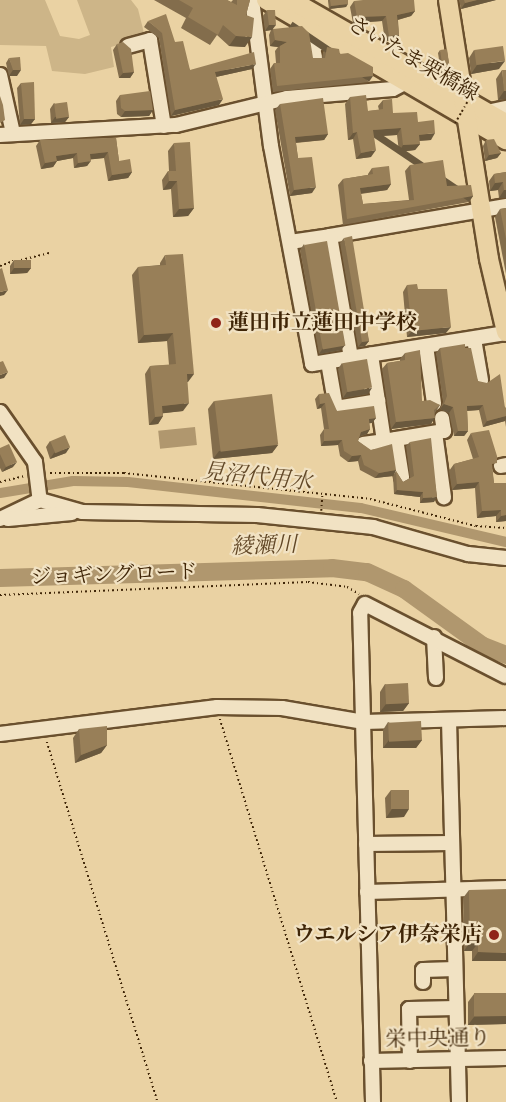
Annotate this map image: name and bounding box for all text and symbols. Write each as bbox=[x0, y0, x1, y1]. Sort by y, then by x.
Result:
street label: さいたま栗橋線 bbox=[343, 11, 483, 107]
place label: 蓮田市立蓮田中学校 bbox=[228, 310, 417, 336]
marker: 蓮田市立蓮田中学校 bbox=[209, 316, 223, 330]
water label: 見沼代用水 bbox=[201, 458, 313, 496]
water label: 綾瀬川 bbox=[231, 532, 297, 560]
street label: ジョギングロード bbox=[30, 559, 198, 591]
place label: ウエルシア伊奈栄店 bbox=[293, 922, 482, 948]
marker: ウエルシア伊奈栄店 bbox=[487, 928, 501, 942]
street label: 栄中央通り bbox=[385, 1025, 491, 1053]

